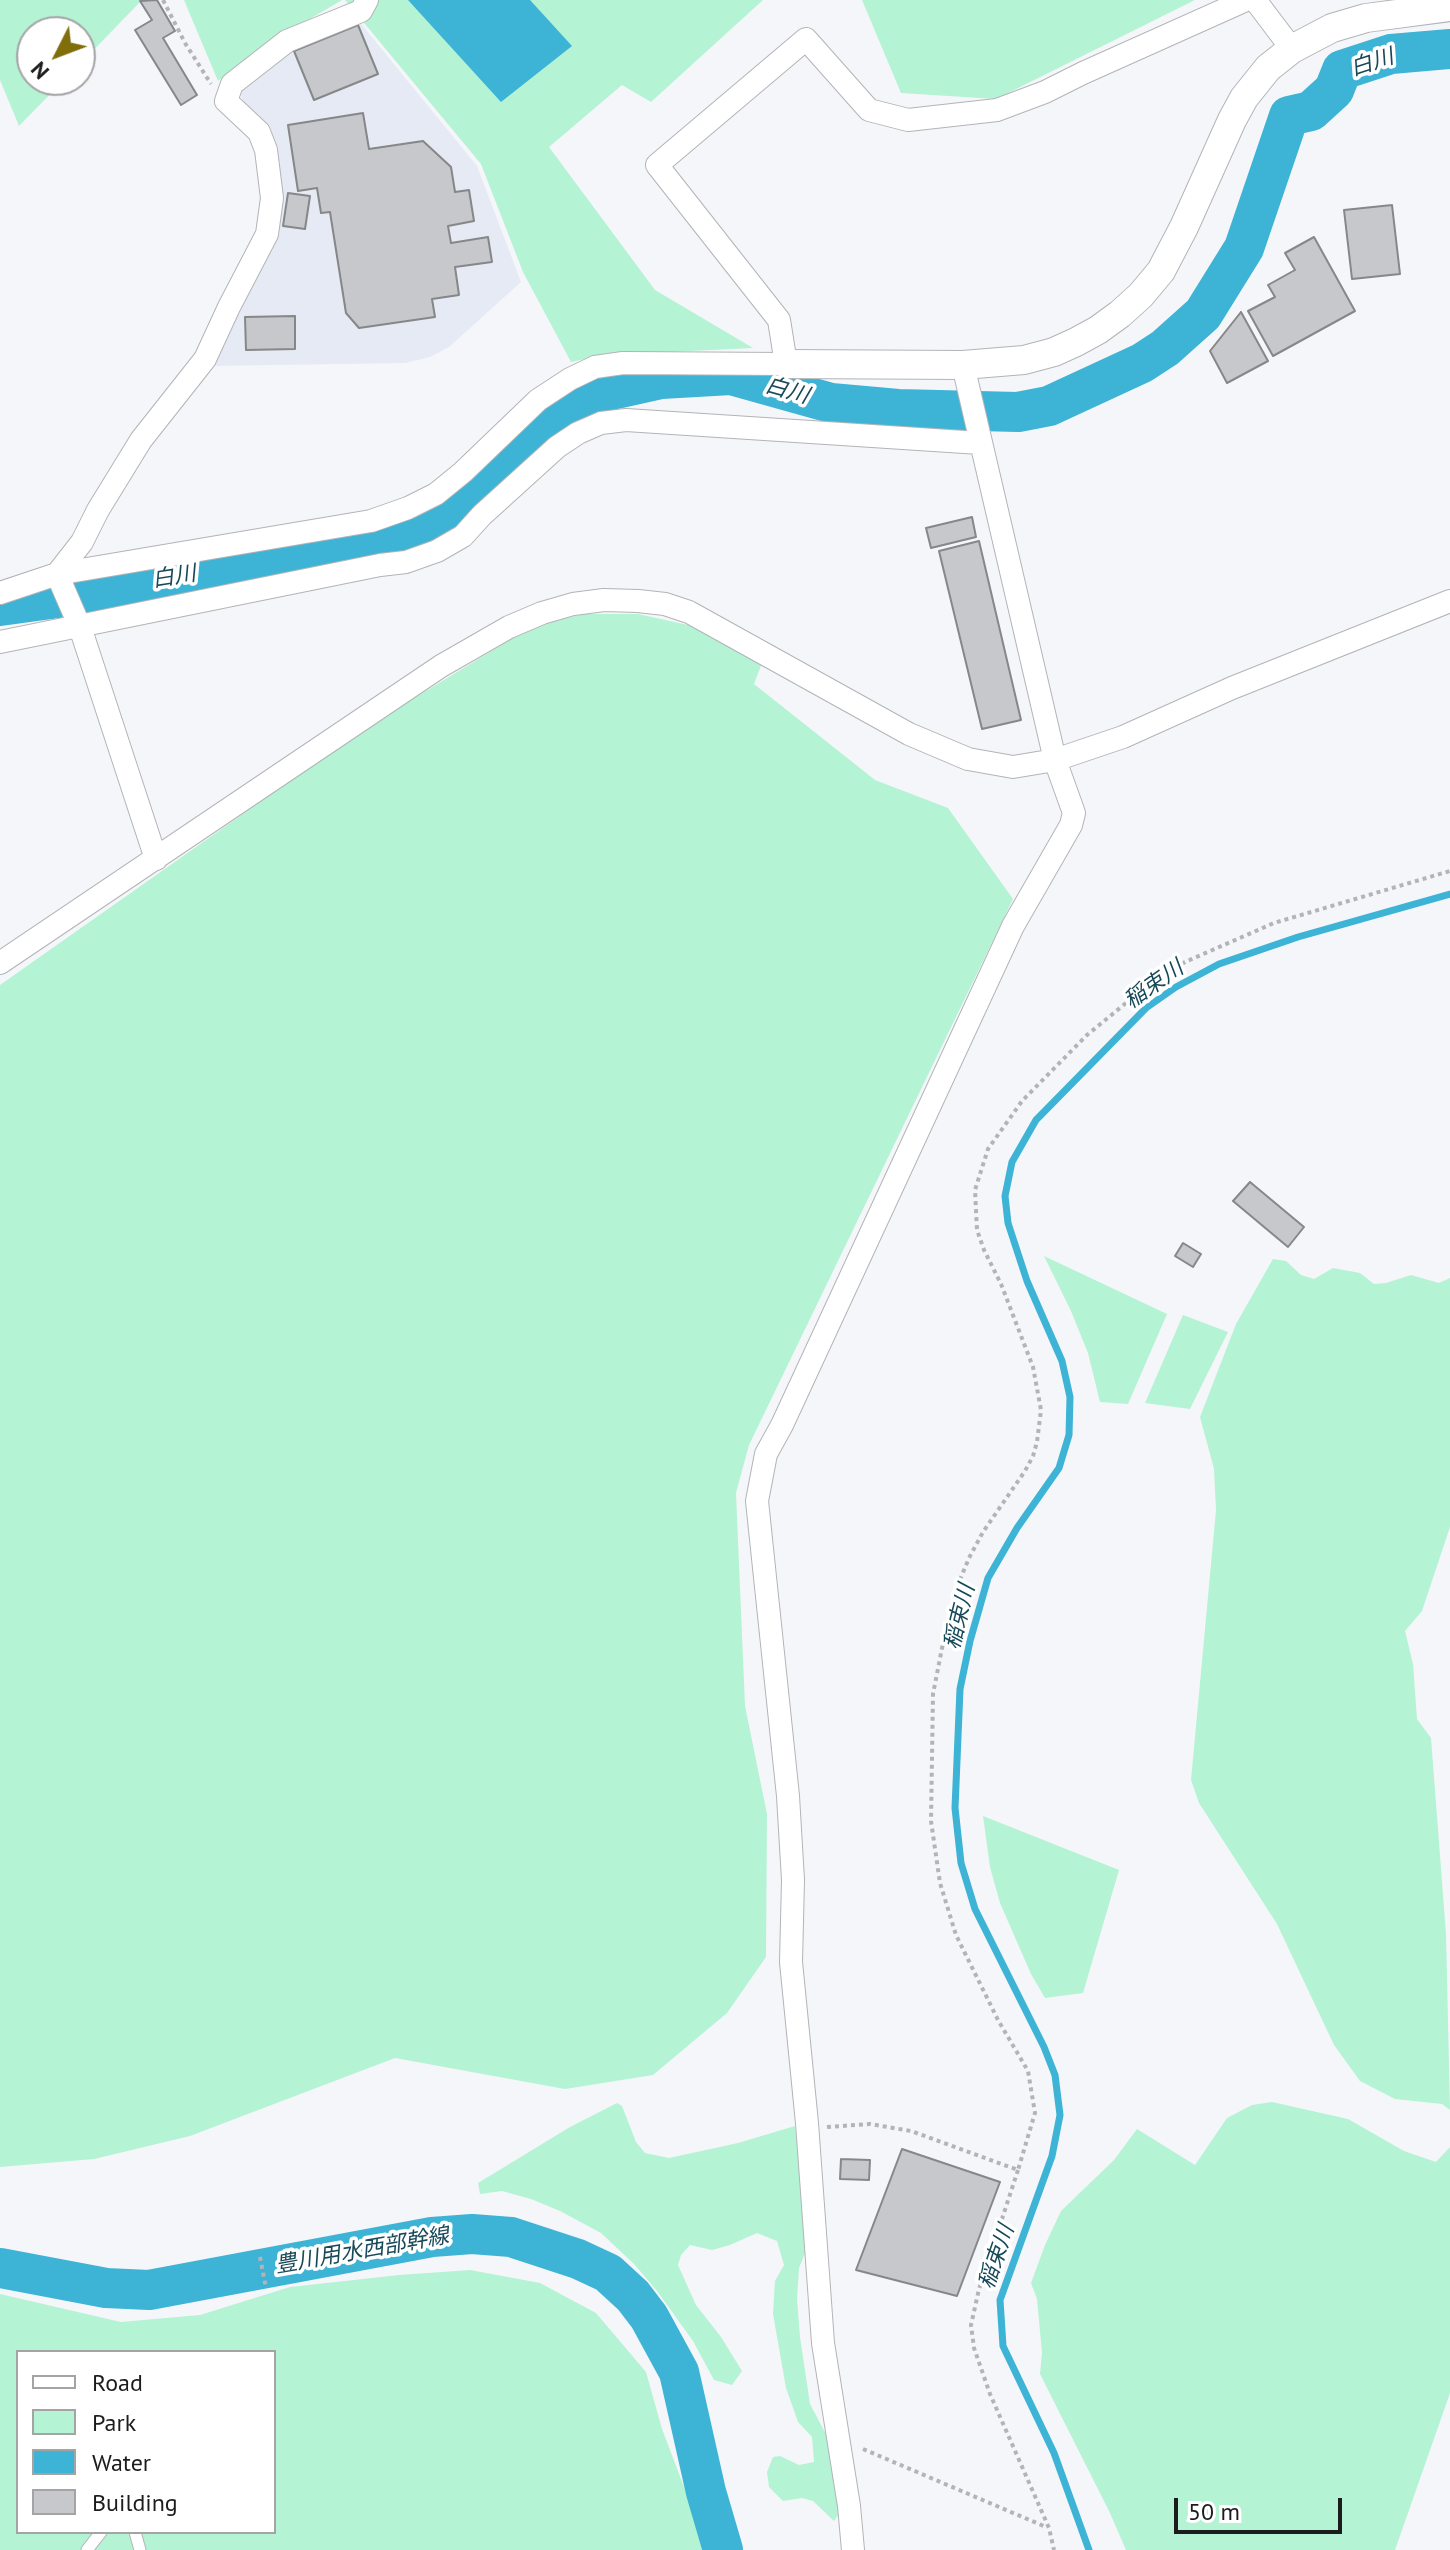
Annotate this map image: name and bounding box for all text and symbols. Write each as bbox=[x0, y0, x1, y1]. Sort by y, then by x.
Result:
north arrow bbox=[16, 16, 96, 96]
water label: 白川 bbox=[1347, 44, 1397, 82]
text: N bbox=[24, 56, 55, 85]
water label: 白川 bbox=[762, 372, 812, 410]
water label: 白川 bbox=[150, 561, 198, 593]
water label: 稲束川 bbox=[1119, 955, 1189, 1015]
water label: 稲束川 bbox=[939, 1582, 981, 1652]
water label: 稲束川 bbox=[974, 2222, 1020, 2292]
water label: 豊川用水西部幹線 bbox=[273, 2223, 451, 2279]
legend bbox=[16, 2350, 276, 2534]
text: Road bbox=[92, 2367, 143, 2398]
text: Park bbox=[92, 2407, 136, 2438]
text: Water bbox=[92, 2447, 151, 2478]
scale bar bbox=[1178, 2482, 1346, 2532]
text: Building bbox=[92, 2487, 178, 2518]
text: 50 m bbox=[1188, 2496, 1240, 2527]

